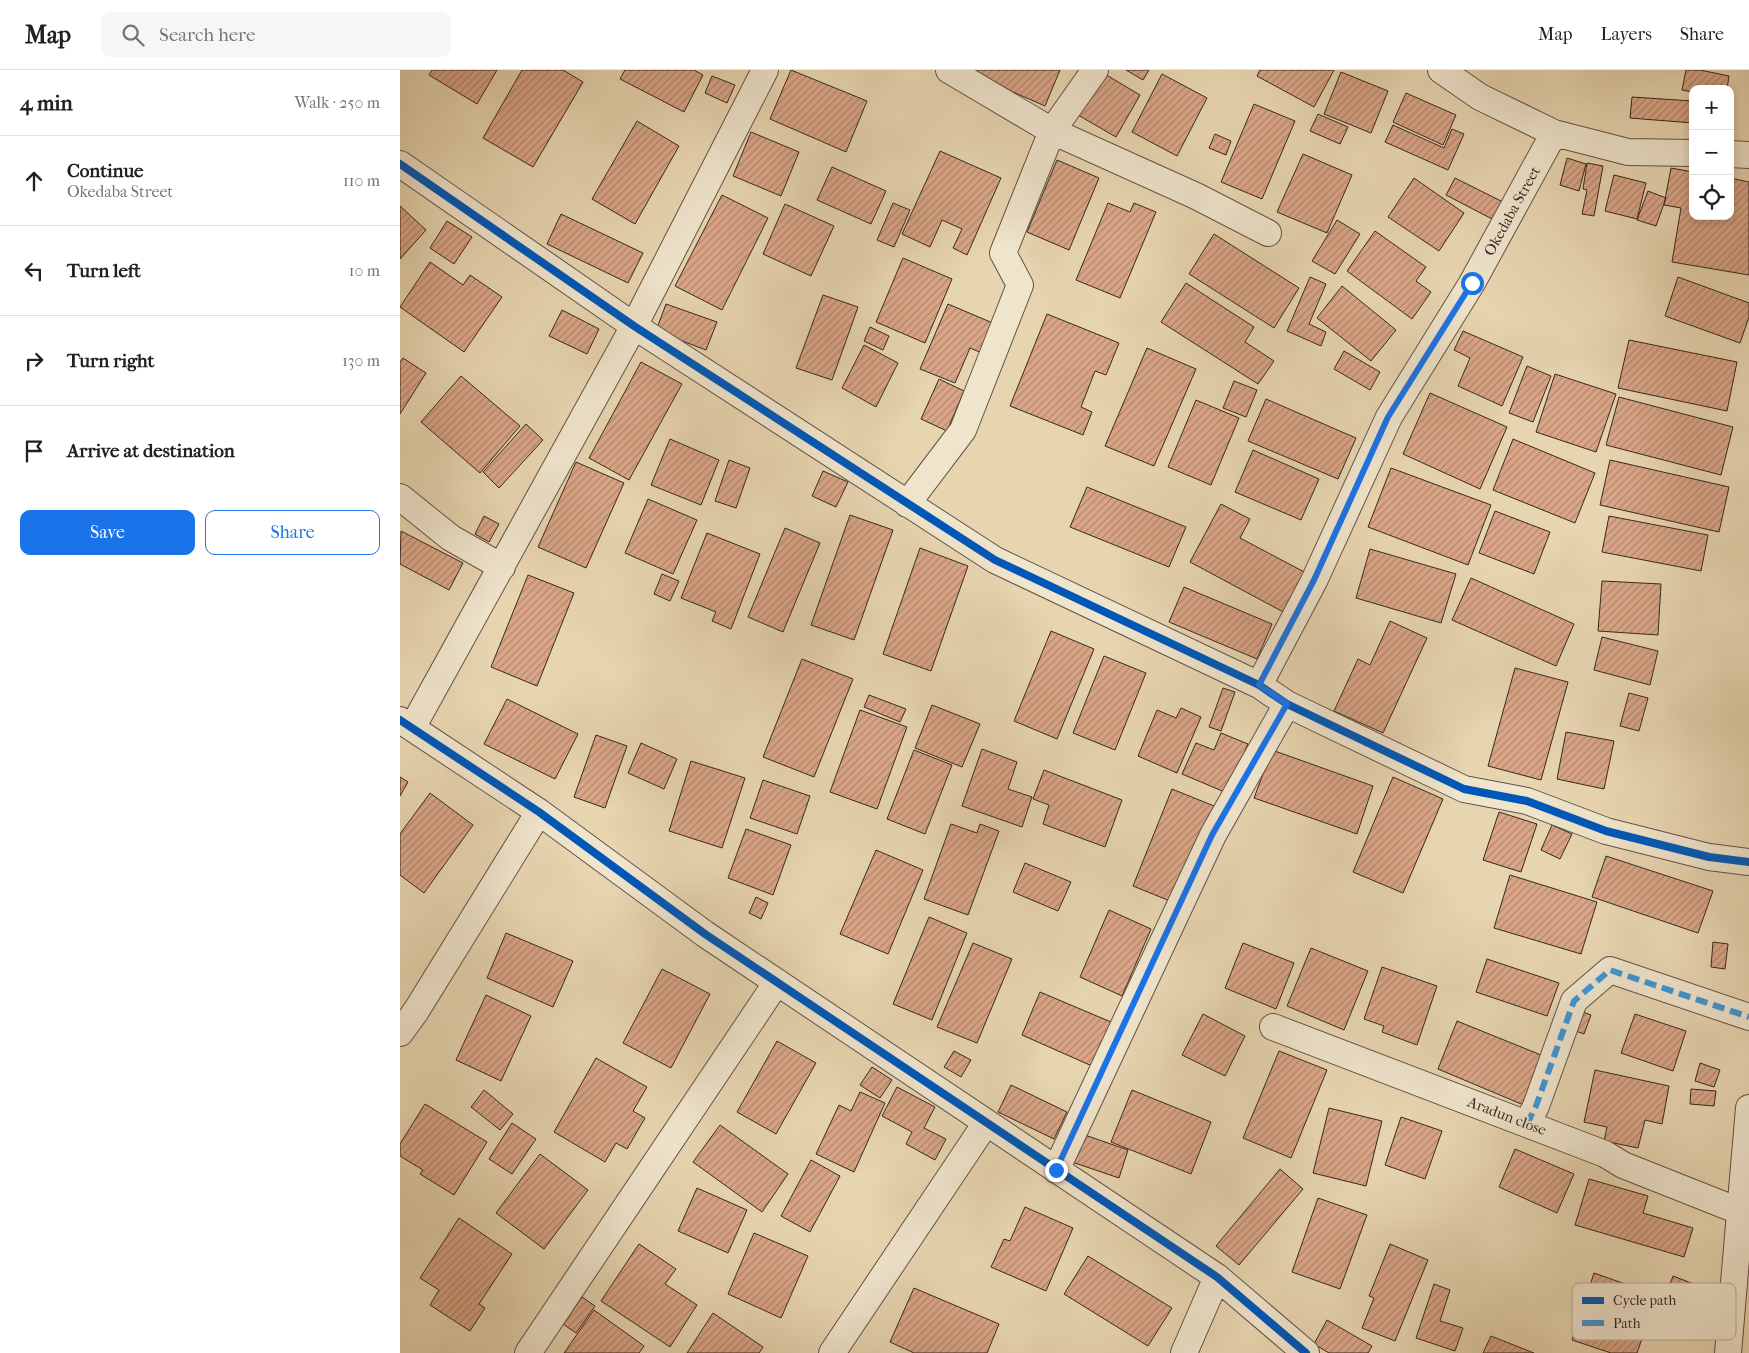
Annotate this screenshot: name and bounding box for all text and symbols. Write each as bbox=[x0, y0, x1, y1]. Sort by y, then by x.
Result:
search box bbox=[101, 12, 451, 57]
text: Map bbox=[25, 21, 71, 49]
icon: search bbox=[119, 21, 147, 49]
text: Search here bbox=[159, 24, 255, 46]
text: Map bbox=[1538, 24, 1572, 45]
text: Layers bbox=[1600, 24, 1652, 45]
text: Share bbox=[1680, 24, 1724, 45]
map controls bbox=[1689, 85, 1734, 220]
button: + bbox=[1689, 85, 1734, 130]
text: 4 min bbox=[20, 91, 73, 115]
text: Walk · 250 m bbox=[295, 93, 380, 112]
button: − bbox=[1689, 130, 1734, 175]
text: Continue bbox=[67, 160, 143, 182]
street label: Okedaba Street bbox=[1480, 163, 1544, 259]
icon: ahead bbox=[20, 167, 48, 195]
text: 110 m bbox=[343, 171, 380, 190]
button: locate bbox=[1689, 175, 1734, 220]
text: Okedaba Street bbox=[67, 182, 173, 201]
icon: left bbox=[20, 257, 48, 285]
text: Turn left bbox=[67, 260, 141, 282]
text: 10 m bbox=[349, 261, 380, 280]
route start bbox=[1461, 272, 1484, 295]
icon: right bbox=[20, 347, 48, 375]
text: Turn right bbox=[67, 350, 154, 372]
text: 130 m bbox=[342, 351, 380, 370]
icon: arrive bbox=[20, 437, 48, 465]
text: Arrive at destination bbox=[67, 440, 235, 462]
button: Save bbox=[20, 510, 195, 555]
button: Share bbox=[205, 510, 380, 555]
street label: Aradun close bbox=[1464, 1092, 1549, 1139]
route end bbox=[1045, 1159, 1068, 1182]
legend bbox=[1572, 1283, 1736, 1340]
text: Cycle path bbox=[1613, 1292, 1677, 1309]
text: Path bbox=[1613, 1315, 1641, 1332]

